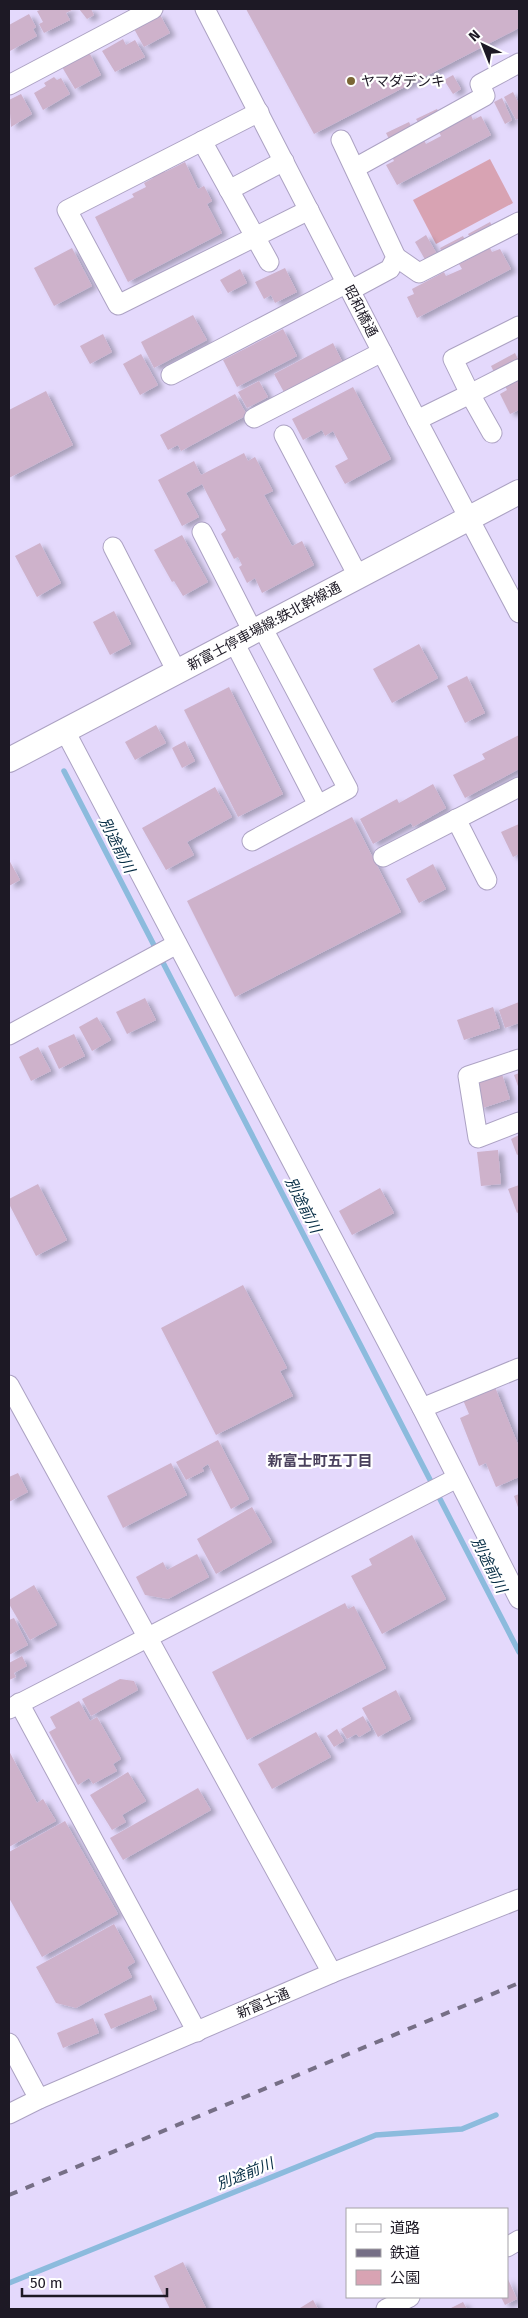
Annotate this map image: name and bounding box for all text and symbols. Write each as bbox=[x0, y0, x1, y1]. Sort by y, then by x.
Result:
north arrow bbox=[458, 20, 508, 70]
text: N bbox=[465, 26, 484, 45]
place label: ヤマダデンキ bbox=[361, 73, 445, 90]
marker: ヤマダデンキ bbox=[345, 75, 357, 87]
street label: 昭和橋通 bbox=[340, 282, 381, 340]
street label: 新富士停車場線:鉄北幹線通 bbox=[185, 579, 344, 674]
water label: 別途前川 bbox=[95, 814, 140, 878]
water label: 別途前川 bbox=[281, 1174, 326, 1238]
district label: 新富士町五丁目 bbox=[267, 1452, 373, 1470]
water label: 別途前川 bbox=[467, 1534, 512, 1598]
street label: 新富士通 bbox=[234, 1985, 292, 2022]
water label: 別途前川 bbox=[214, 2154, 278, 2194]
legend bbox=[346, 2208, 508, 2298]
text: 道路 bbox=[390, 2219, 420, 2237]
text: 鉄道 bbox=[390, 2244, 420, 2262]
scale bar bbox=[22, 2266, 168, 2298]
text: 公園 bbox=[390, 2269, 420, 2287]
text: 50 m bbox=[30, 2274, 63, 2292]

